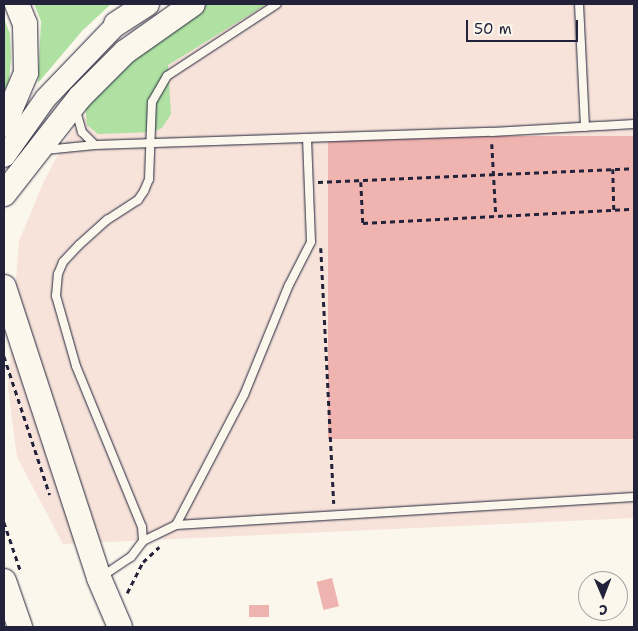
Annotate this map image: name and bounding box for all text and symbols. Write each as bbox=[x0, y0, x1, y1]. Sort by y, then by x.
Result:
scale bar bbox=[468, 10, 580, 42]
text: 50 m bbox=[474, 19, 512, 39]
north arrow bbox=[578, 571, 628, 621]
text: С bbox=[599, 601, 608, 619]

